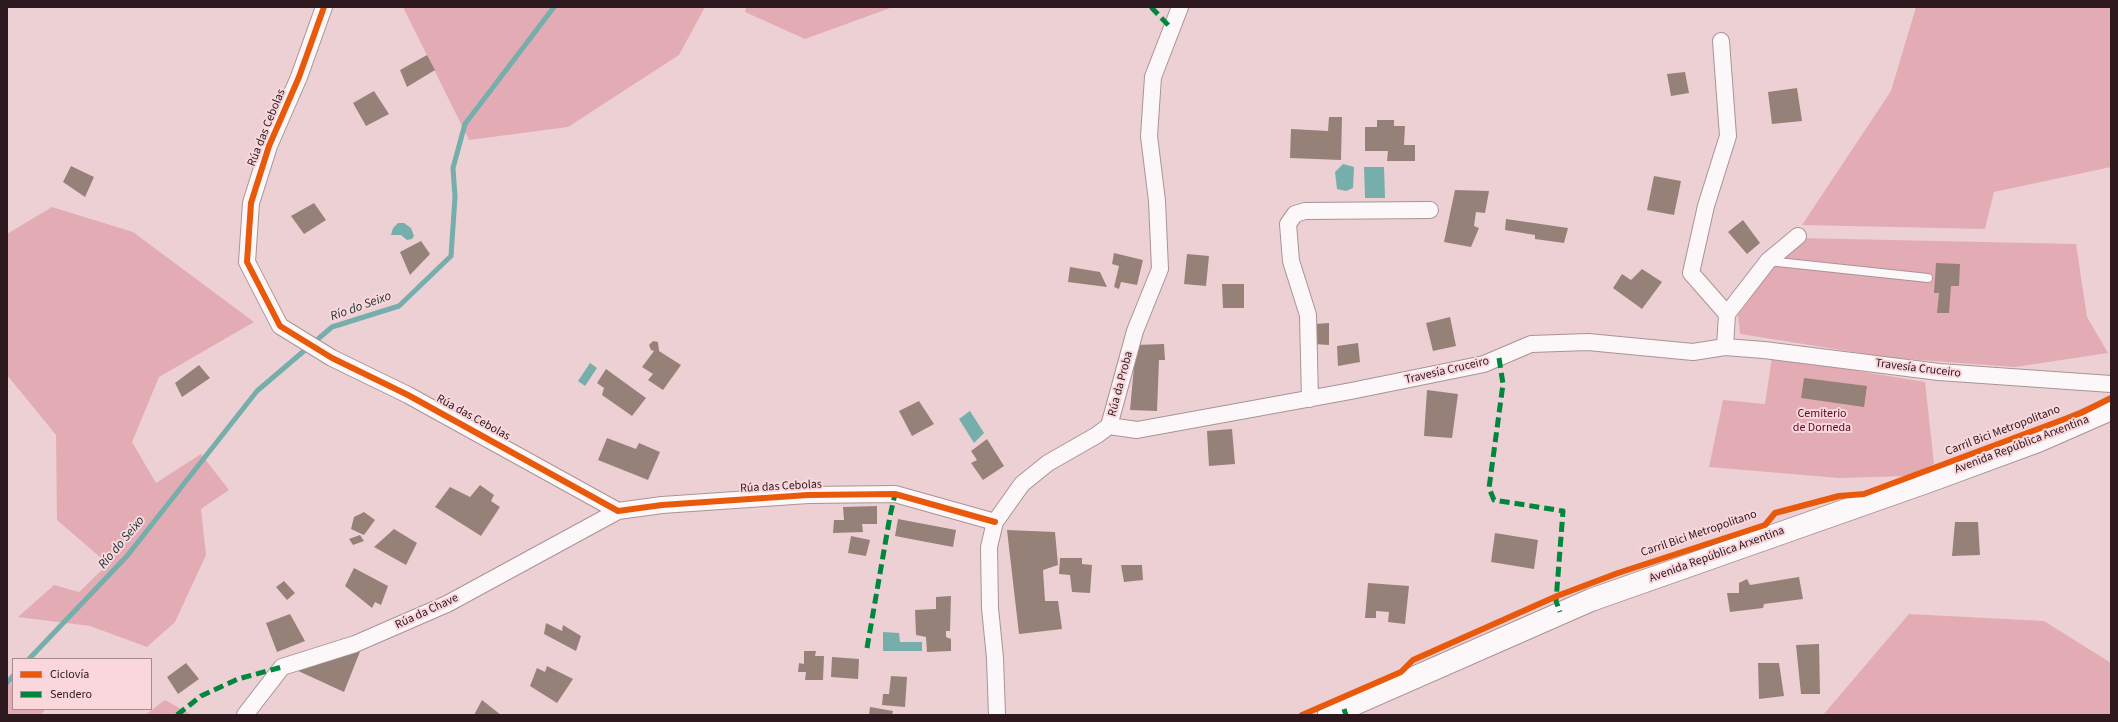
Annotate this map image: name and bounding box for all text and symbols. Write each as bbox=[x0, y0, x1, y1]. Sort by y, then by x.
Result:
street label: Rúa das Cebolas bbox=[245, 87, 289, 169]
water label: Río do Seixo bbox=[328, 289, 394, 325]
street label: Rúa da Proba bbox=[1105, 350, 1137, 418]
street label: Travesía Cruceiro bbox=[1404, 354, 1490, 388]
street label: Travesía Cruceiro bbox=[1874, 357, 1962, 381]
street label: Rúa das Cebolas bbox=[434, 392, 512, 444]
street label: Carril Bici Metropolitano bbox=[1944, 402, 2062, 460]
park label: Cemiterio de Dorneda bbox=[1793, 407, 1851, 435]
street label: Avenida República Arxentina bbox=[1953, 413, 2091, 477]
street label: Rúa das Cebolas bbox=[740, 478, 822, 496]
street label: Carril Bici Metropolitano bbox=[1639, 507, 1759, 561]
water label: Río do Seixo bbox=[96, 514, 148, 572]
street label: Avenida República Arxentina bbox=[1647, 524, 1787, 586]
street label: Rúa da Chave bbox=[393, 591, 461, 633]
legend bbox=[12, 658, 152, 710]
text: Ciclovía bbox=[50, 666, 89, 683]
text: Sendero bbox=[50, 686, 92, 703]

